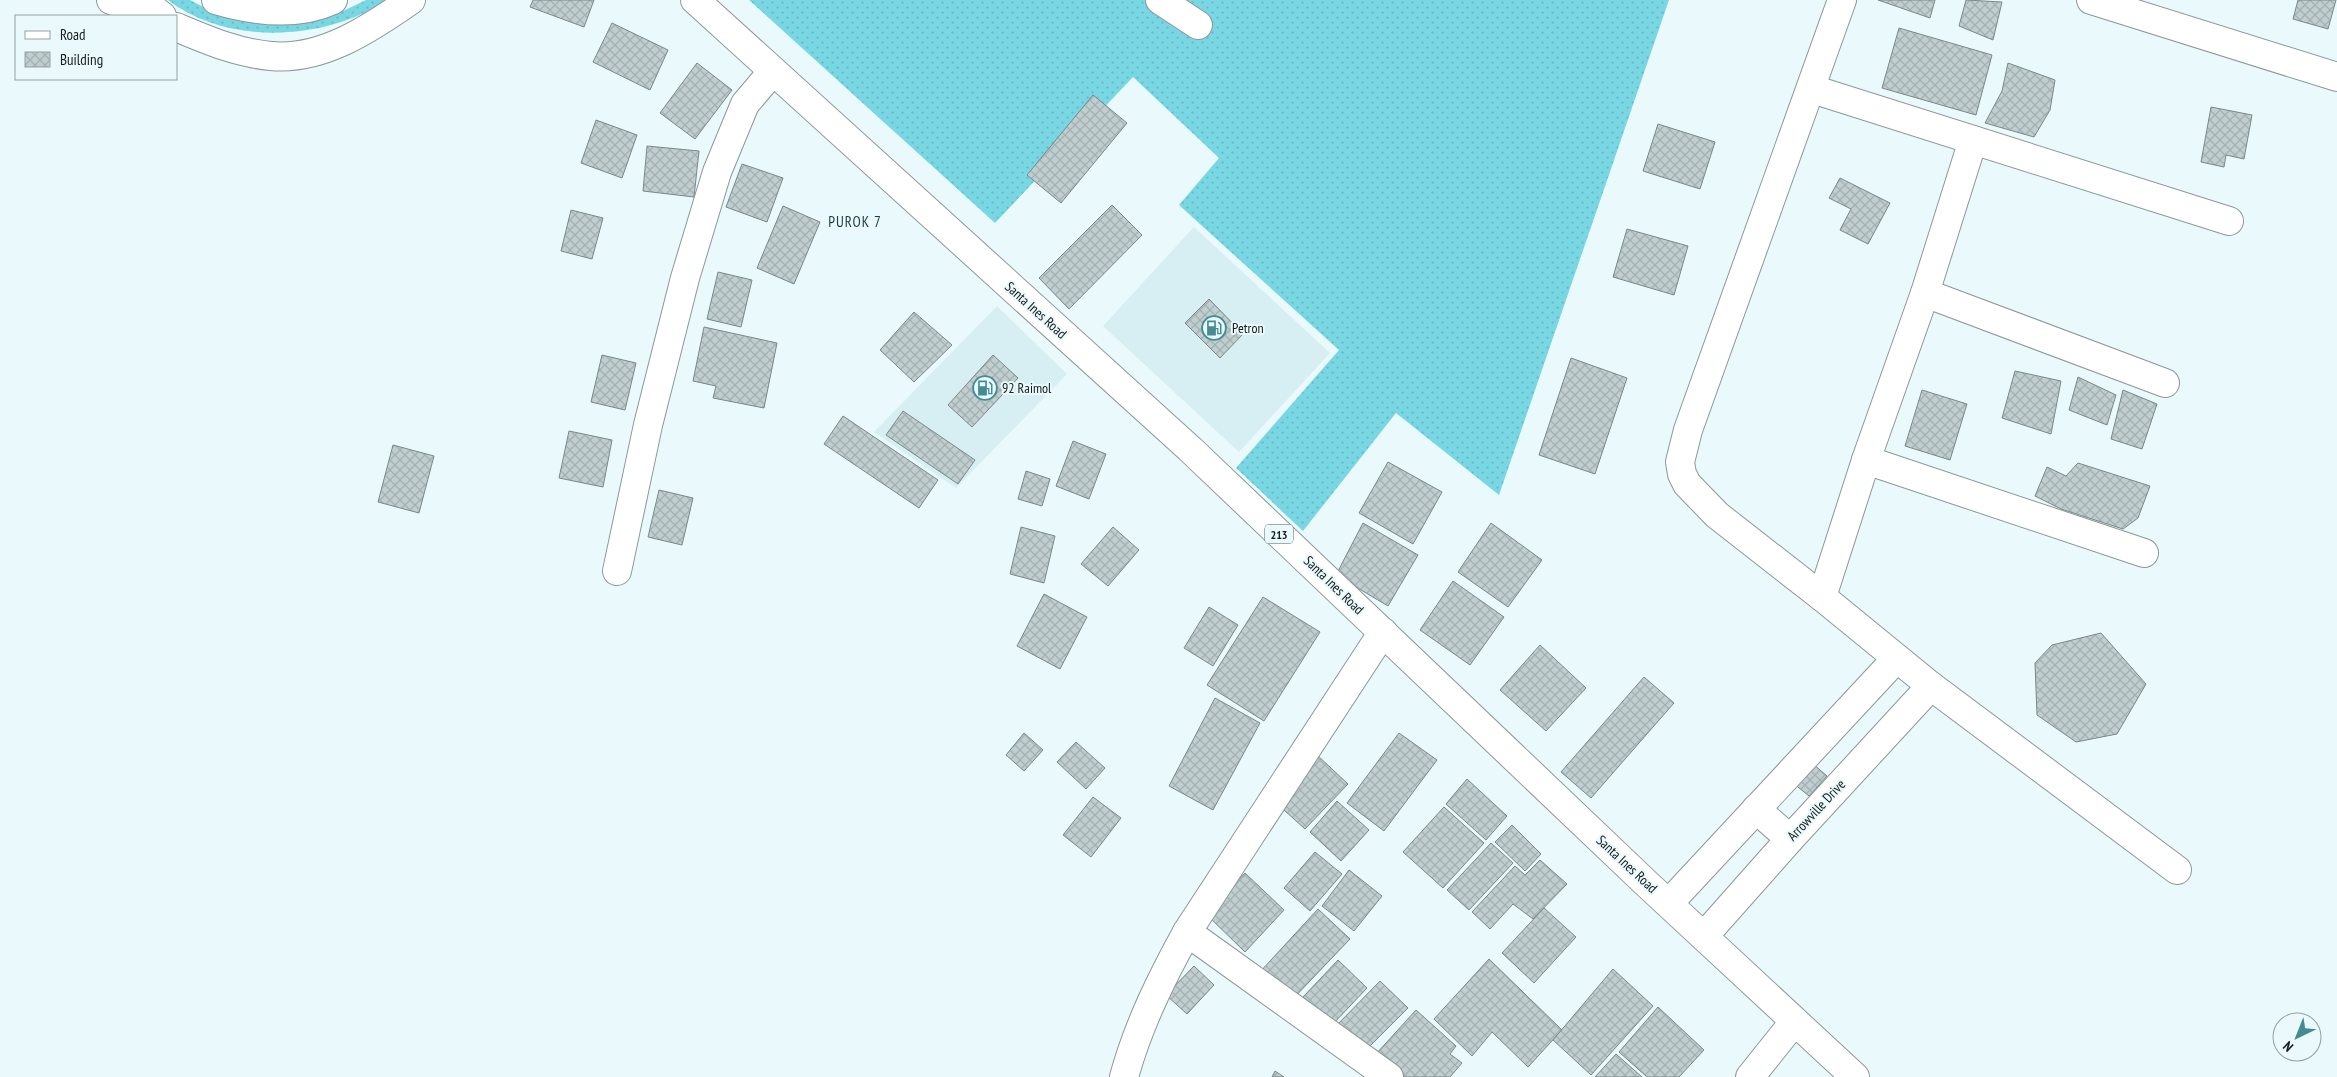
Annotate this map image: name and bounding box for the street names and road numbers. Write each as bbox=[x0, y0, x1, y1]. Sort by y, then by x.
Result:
street label: Santa Ines Road bbox=[1001, 278, 1071, 342]
road number: 213 bbox=[1265, 524, 1293, 544]
street label: Santa Ines Road bbox=[1300, 552, 1368, 618]
street label: Arrowville Drive bbox=[1783, 775, 1849, 845]
street label: Santa Ines Road bbox=[1593, 831, 1661, 897]

